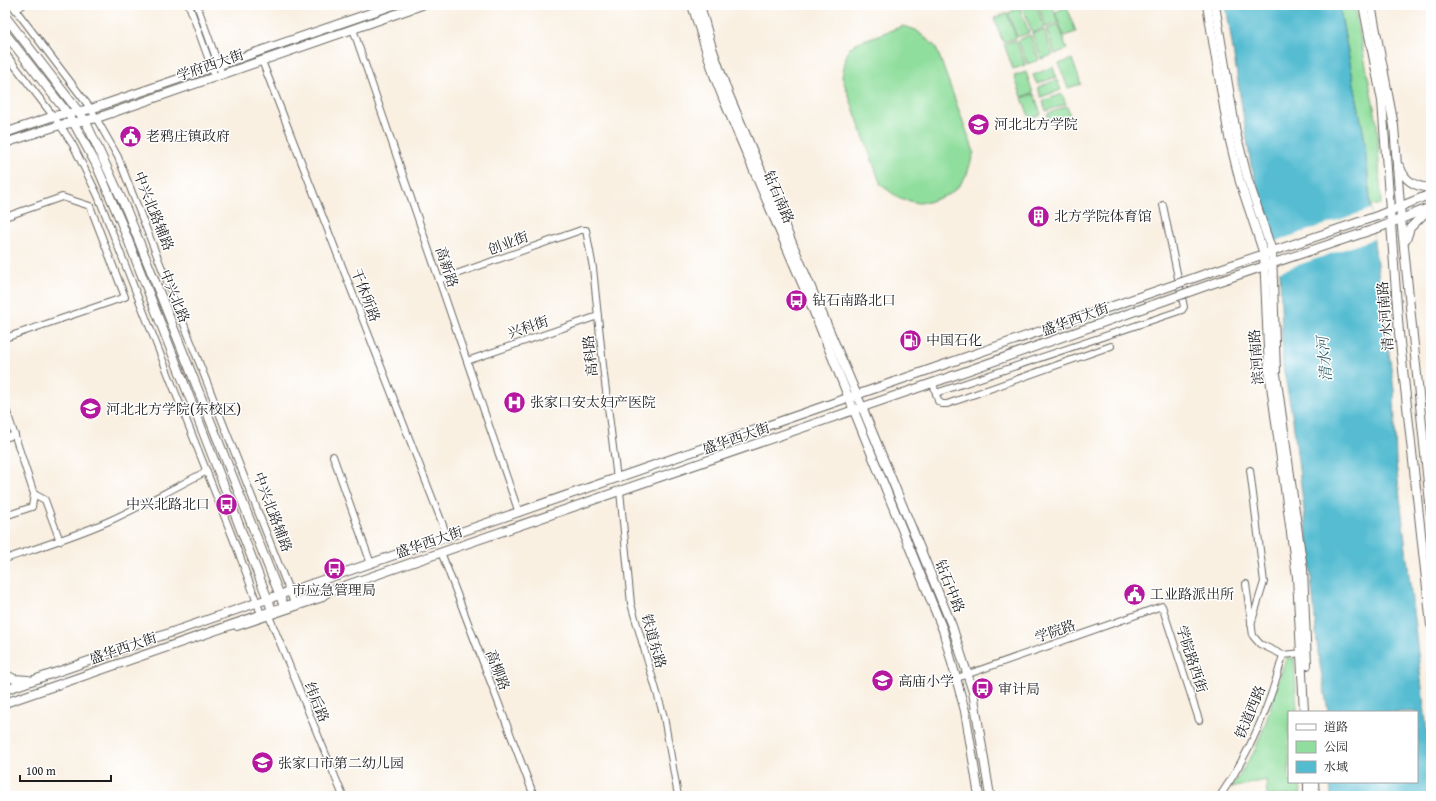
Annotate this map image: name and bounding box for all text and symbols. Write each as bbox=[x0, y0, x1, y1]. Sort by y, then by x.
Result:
street label: 学府西大街 bbox=[174, 44, 246, 86]
school or university icon: 河北北方学院 bbox=[966, 111, 992, 137]
place label: 河北北方学院 bbox=[994, 114, 1078, 134]
public building icon: 老鸦庄镇政府 bbox=[118, 123, 144, 149]
place label: 老鸦庄镇政府 bbox=[146, 126, 230, 146]
street label: 钻石南路 bbox=[759, 167, 799, 227]
street label: 中兴北路辅路 bbox=[129, 168, 179, 254]
building icon: 北方学院体育馆 bbox=[1026, 203, 1052, 229]
place label: 北方学院体育馆 bbox=[1054, 206, 1152, 226]
street label: 创业街 bbox=[485, 226, 531, 260]
street label: 高新路 bbox=[431, 244, 463, 290]
street label: 干休所路 bbox=[347, 265, 385, 325]
street label: 中兴北路 bbox=[155, 266, 195, 326]
street label: 清水河南路 bbox=[1372, 280, 1398, 352]
bus stop icon: 钻石南路北口 bbox=[784, 287, 810, 313]
place label: 钻石南路北口 bbox=[812, 290, 896, 310]
street label: 盛华西大街 bbox=[1039, 298, 1111, 340]
street label: 兴科街 bbox=[505, 311, 551, 343]
fuel station icon: 中国石化 bbox=[898, 327, 924, 353]
street label: 滨河南路 bbox=[1244, 328, 1268, 386]
place label: 中国石化 bbox=[926, 330, 982, 350]
water label: 清水河 bbox=[1311, 333, 1336, 382]
street label: 高科路 bbox=[578, 334, 602, 378]
hospital icon: 张家口安太妇产医院 bbox=[501, 389, 527, 415]
place label: 张家口安太妇产医院 bbox=[530, 392, 656, 412]
school or university icon: 河北北方学院(东校区) bbox=[77, 396, 103, 422]
place label: 河北北方学院(东校区) bbox=[106, 399, 241, 419]
street label: 盛华西大街 bbox=[700, 417, 772, 459]
street label: 中兴北路辅路 bbox=[249, 469, 297, 555]
bus stop icon: 中兴北路北口 bbox=[213, 491, 239, 517]
place label: 中兴北路北口 bbox=[126, 494, 210, 514]
street label: 盛华西大街 bbox=[393, 521, 465, 563]
bus stop icon: 市应急管理局 bbox=[321, 555, 347, 581]
street label: 钻石中路 bbox=[930, 556, 970, 616]
place label: 市应急管理局 bbox=[292, 580, 376, 600]
public building icon: 工业路派出所 bbox=[1122, 581, 1148, 607]
place label: 工业路派出所 bbox=[1150, 584, 1234, 604]
street label: 铁道东路 bbox=[637, 611, 671, 671]
street label: 学院路 bbox=[1032, 615, 1078, 647]
street label: 学院路西街 bbox=[1172, 623, 1212, 695]
street label: 盛华西大街 bbox=[87, 627, 159, 669]
street label: 高柳路 bbox=[481, 647, 515, 693]
school or university icon: 高庙小学 bbox=[870, 668, 896, 694]
place label: 高庙小学 bbox=[898, 671, 954, 691]
bus stop icon: 审计局 bbox=[970, 676, 996, 702]
street label: 纬后路 bbox=[300, 679, 334, 725]
place label: 审计局 bbox=[998, 679, 1040, 699]
street label: 铁道西路 bbox=[1230, 682, 1270, 742]
legend bbox=[1288, 711, 1418, 783]
text: 道路 bbox=[1324, 718, 1348, 735]
text: 公园 bbox=[1324, 738, 1348, 755]
school or university icon: 张家口市第二幼儿园 bbox=[250, 750, 276, 776]
place label: 张家口市第二幼儿园 bbox=[278, 753, 404, 773]
scale bar bbox=[20, 757, 111, 783]
text: 水域 bbox=[1324, 758, 1348, 775]
text: 100 m bbox=[26, 762, 56, 779]

